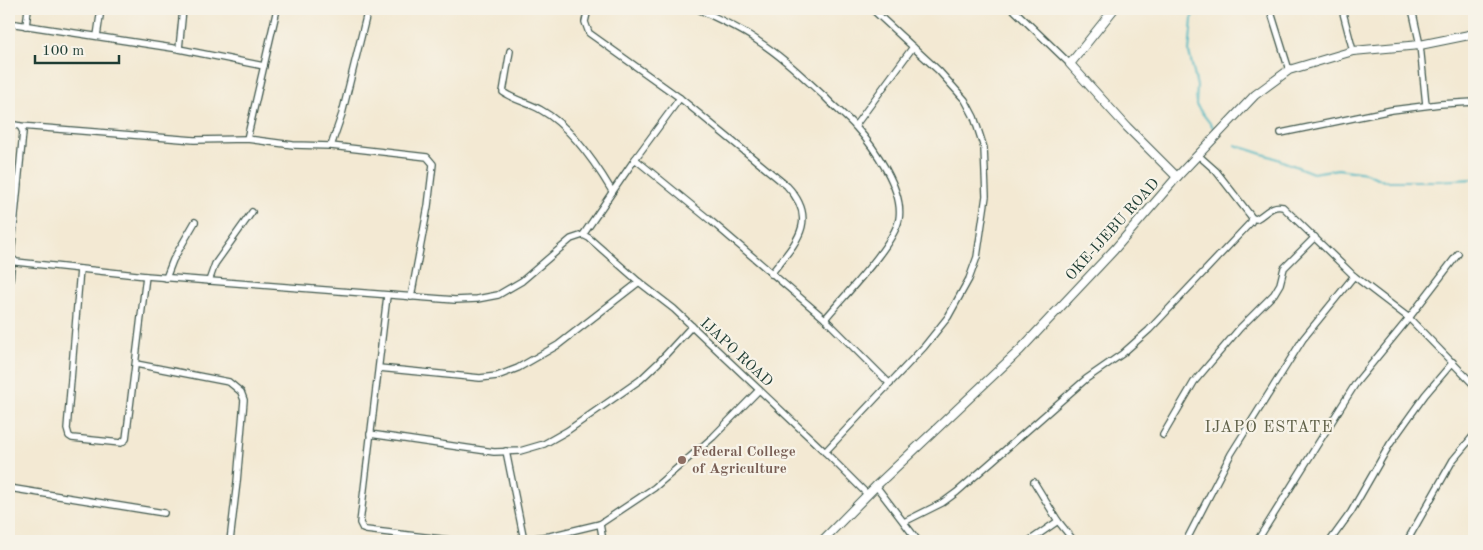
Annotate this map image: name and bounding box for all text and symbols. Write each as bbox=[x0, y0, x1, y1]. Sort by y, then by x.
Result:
scale bar bbox=[35, 32, 119, 64]
text: 100 m bbox=[42, 44, 84, 59]
street label: OKE-IJEBU ROAD bbox=[1064, 176, 1163, 284]
street label: IJAPO ROAD bbox=[697, 316, 775, 390]
district label: IJAPO ESTATE bbox=[1204, 420, 1334, 436]
place label: Federal College of Agriculture bbox=[692, 445, 796, 477]
marker: Federal College of Agriculture bbox=[676, 454, 688, 466]

